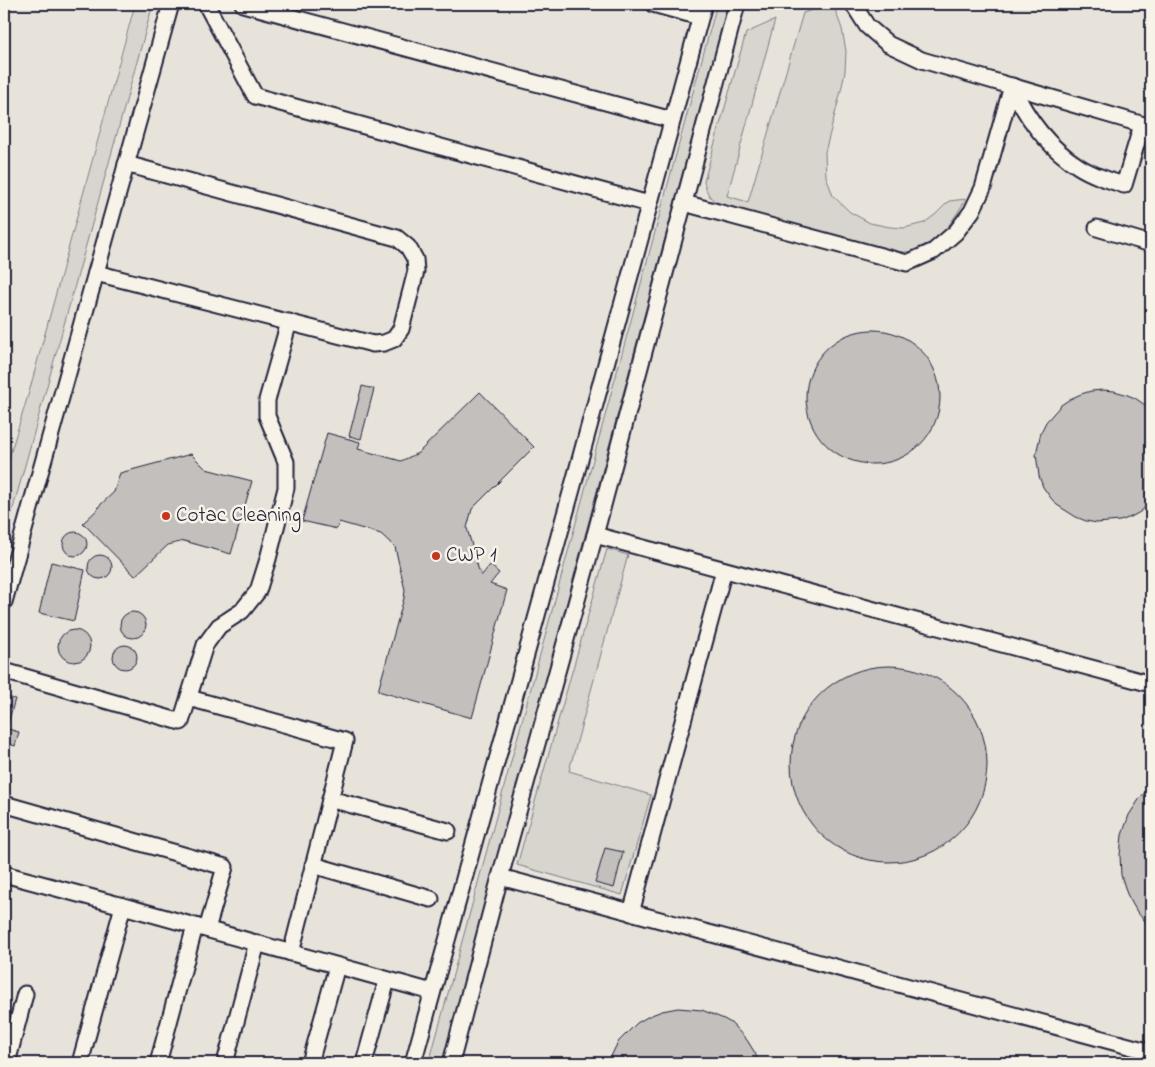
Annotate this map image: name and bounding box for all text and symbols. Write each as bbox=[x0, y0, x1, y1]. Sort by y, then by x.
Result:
place label: Cotac Cleaning bbox=[176, 501, 301, 533]
marker: Cotac Cleaning bbox=[160, 510, 172, 522]
place label: CWP 1 bbox=[446, 541, 497, 571]
marker: CWP 1 bbox=[430, 550, 442, 562]

